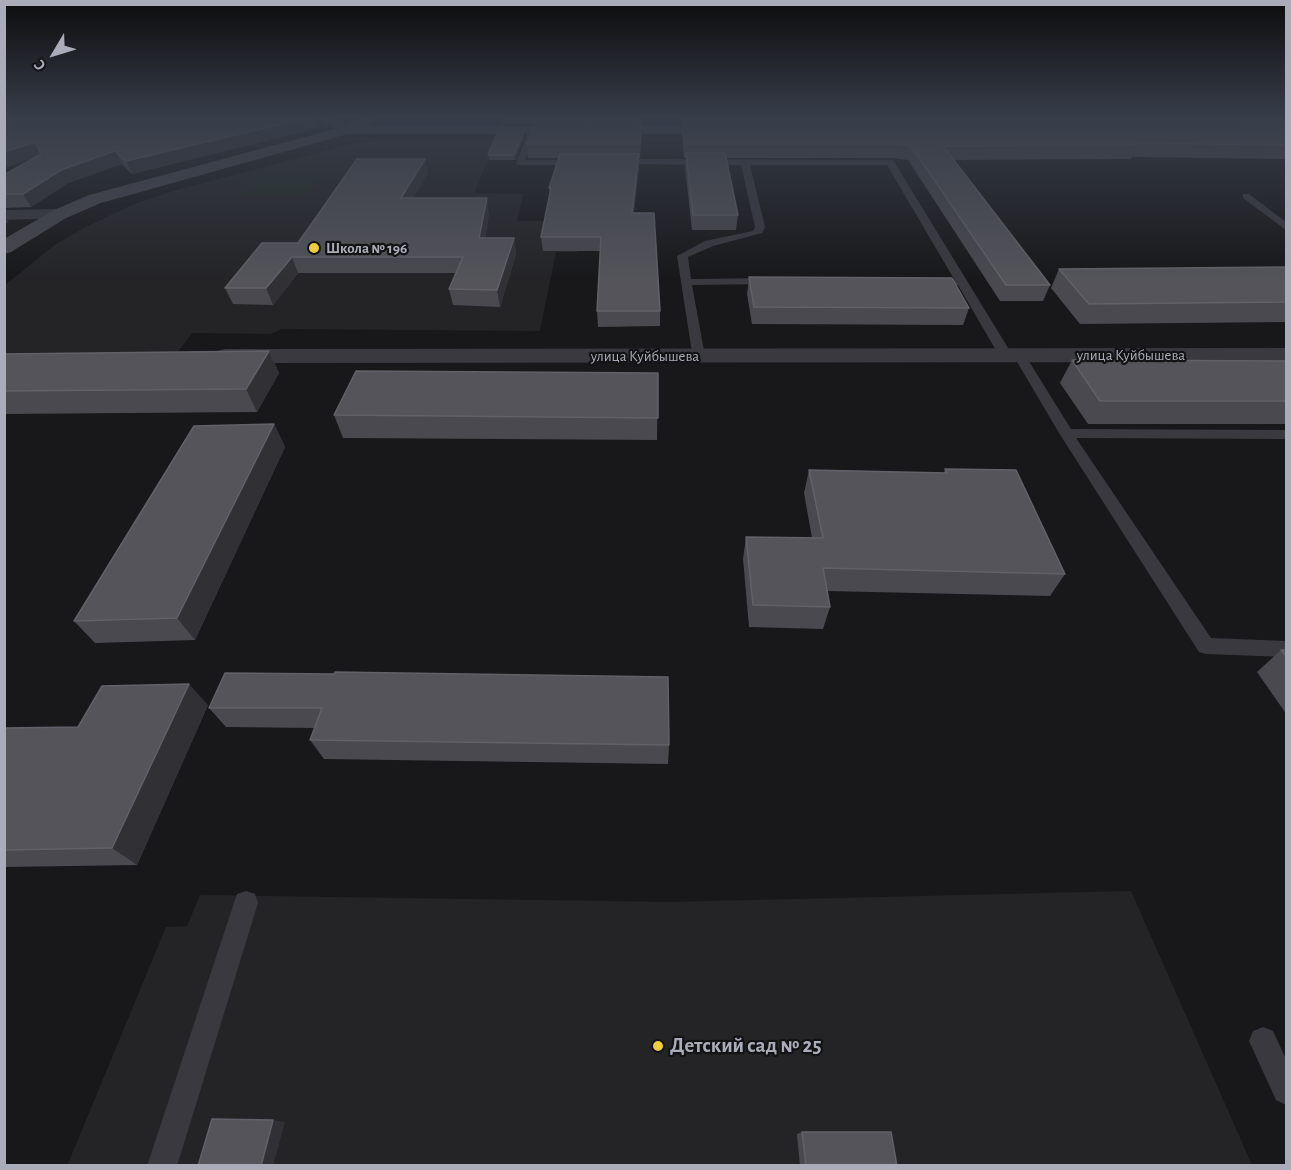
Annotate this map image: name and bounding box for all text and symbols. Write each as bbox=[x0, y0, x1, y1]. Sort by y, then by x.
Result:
north arrow bbox=[24, 24, 84, 84]
text: С bbox=[31, 57, 49, 74]
place label: Школа № 196 bbox=[326, 239, 407, 257]
marker: Школа № 196 bbox=[307, 241, 321, 255]
street label: улица Куйбышева bbox=[1077, 346, 1185, 364]
street label: улица Куйбышева bbox=[591, 347, 699, 365]
place label: Детский сад № 25 bbox=[670, 1033, 821, 1059]
marker: Детский сад № 25 bbox=[651, 1039, 665, 1053]

